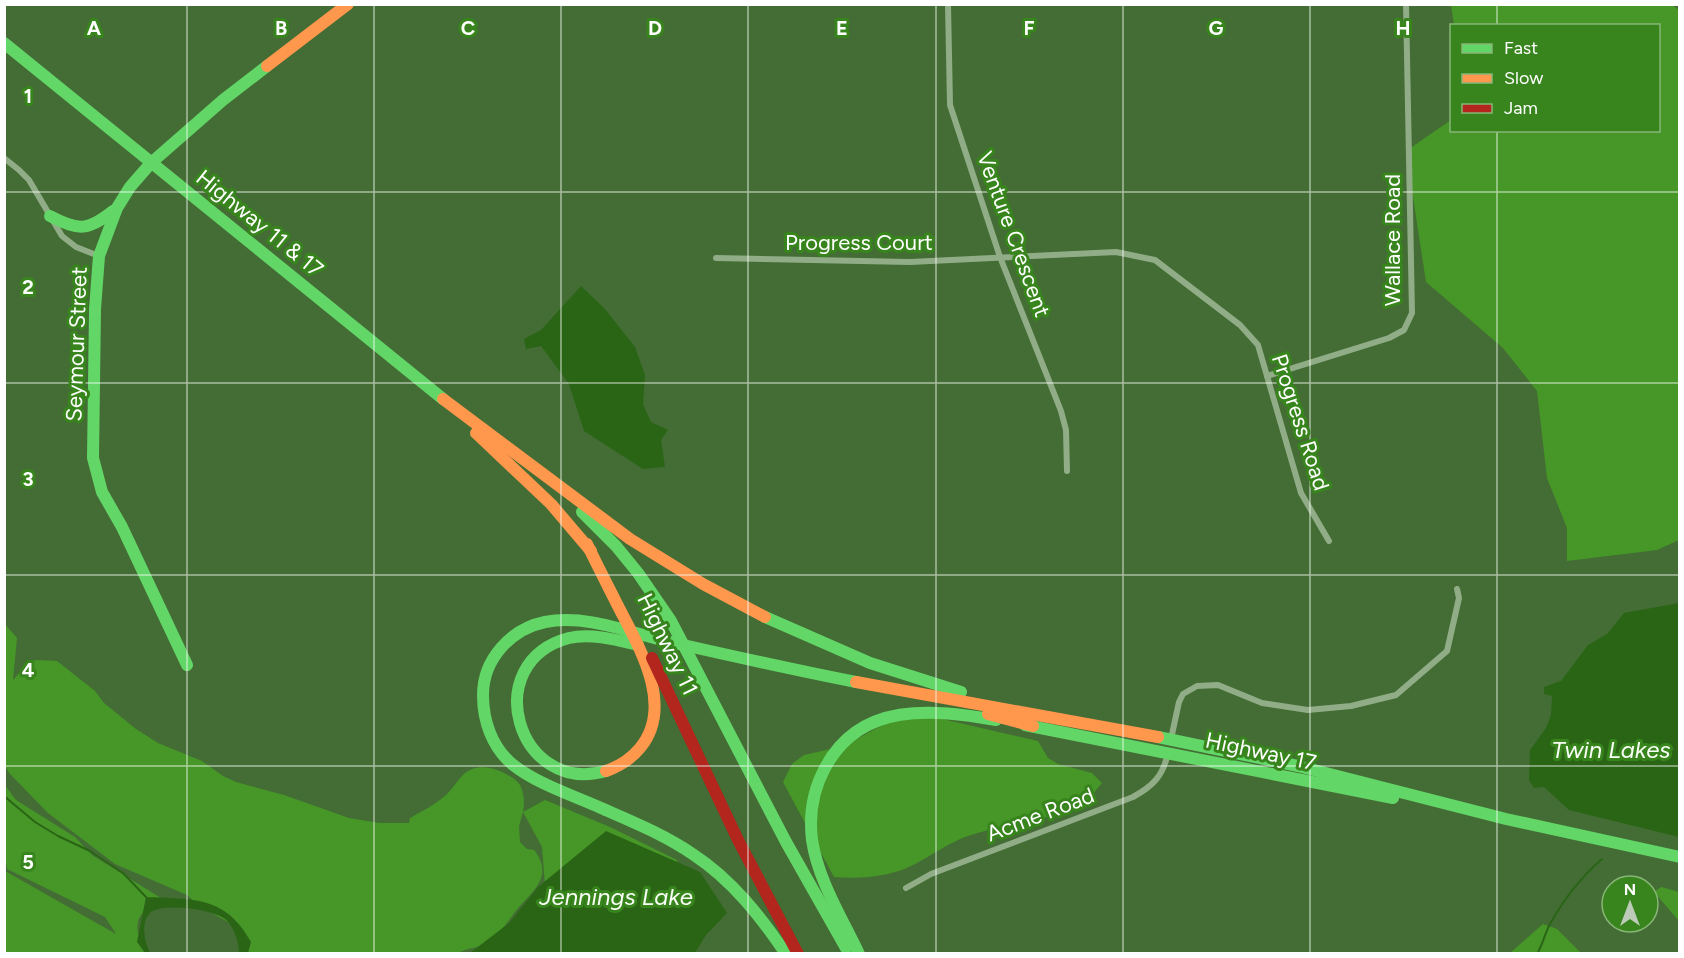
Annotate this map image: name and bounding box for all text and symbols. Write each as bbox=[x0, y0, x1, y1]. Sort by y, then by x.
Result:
text: A bbox=[87, 16, 102, 40]
text: B bbox=[275, 16, 287, 40]
text: C bbox=[461, 16, 475, 40]
text: D bbox=[648, 16, 662, 40]
text: E bbox=[836, 16, 848, 40]
text: F bbox=[1023, 16, 1035, 40]
text: G bbox=[1209, 16, 1224, 40]
text: H bbox=[1396, 16, 1411, 40]
legend bbox=[1450, 24, 1660, 132]
text: Fast bbox=[1504, 37, 1538, 59]
text: Slow bbox=[1504, 67, 1543, 89]
text: 1 bbox=[24, 84, 32, 108]
text: Jam bbox=[1504, 97, 1538, 119]
street label: Venture Crescent bbox=[971, 148, 1056, 321]
street label: Highway 11 & 17 bbox=[191, 164, 329, 283]
street label: Wallace Road bbox=[1379, 174, 1406, 306]
street label: Progress Court bbox=[785, 229, 933, 256]
street label: Seymour Street bbox=[60, 266, 93, 422]
text: 2 bbox=[22, 275, 34, 299]
street label: Progress Road bbox=[1266, 351, 1335, 494]
text: 3 bbox=[22, 467, 34, 491]
street label: Highway 11 bbox=[631, 589, 704, 700]
text: 4 bbox=[22, 658, 35, 682]
street label: Highway 17 bbox=[1203, 727, 1319, 776]
water label: Twin Lakes bbox=[1551, 735, 1671, 764]
street label: Acme Road bbox=[982, 782, 1098, 847]
text: 5 bbox=[22, 850, 34, 874]
north arrow bbox=[1600, 874, 1660, 934]
text: N bbox=[1624, 880, 1636, 899]
water label: Jennings Lake bbox=[538, 882, 693, 911]

